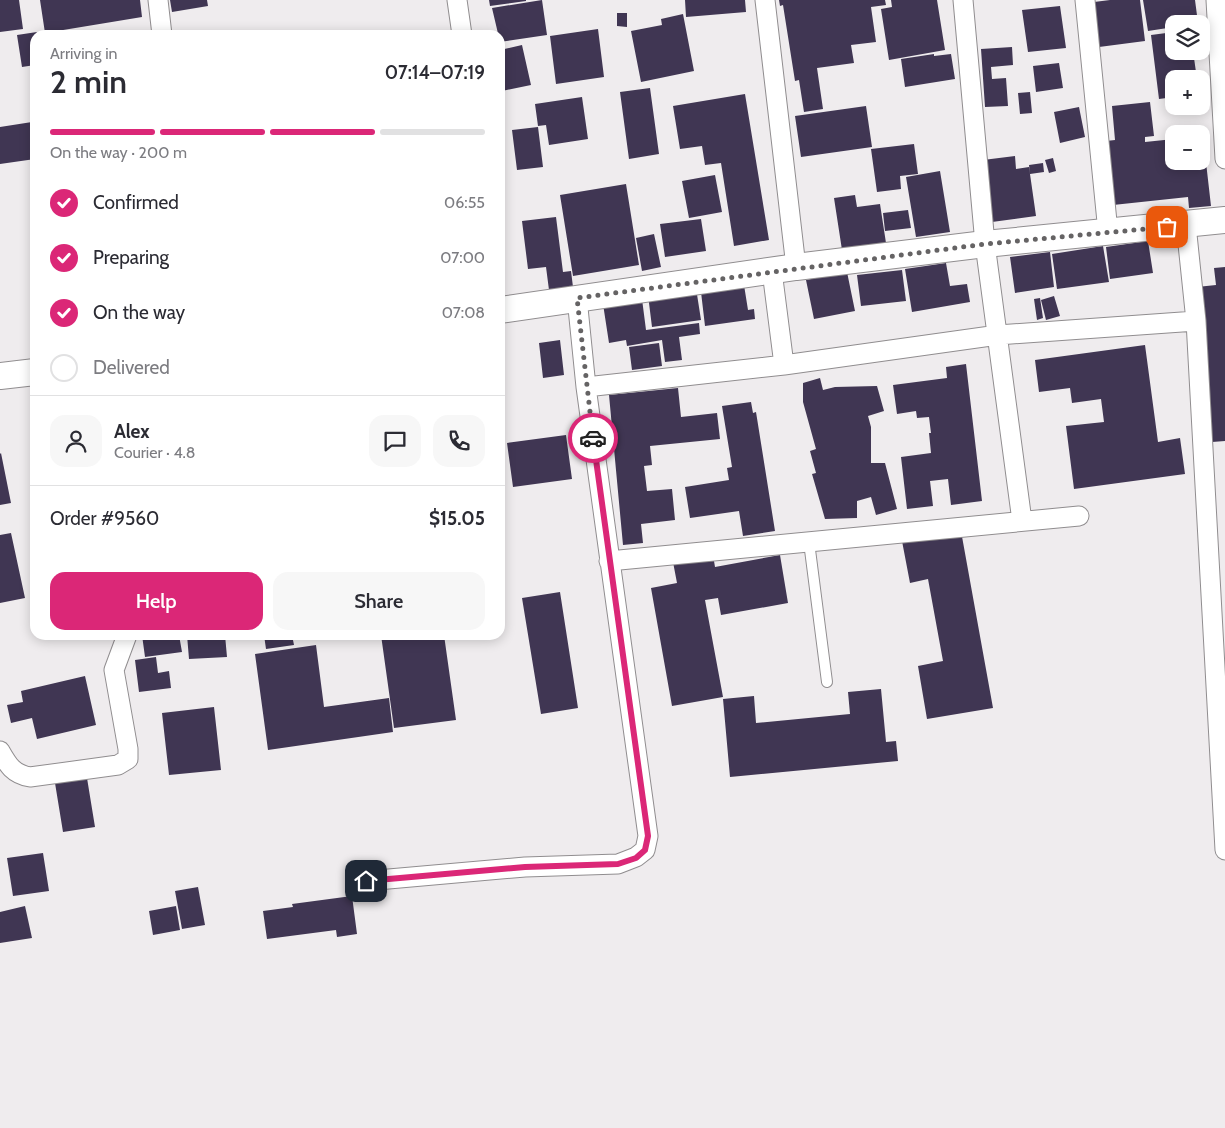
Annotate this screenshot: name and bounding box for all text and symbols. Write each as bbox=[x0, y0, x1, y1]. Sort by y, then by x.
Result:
map controls bbox=[1165, 15, 1210, 170]
button: layers bbox=[1165, 15, 1210, 60]
text: Arriving in bbox=[50, 44, 117, 63]
text: 07:14–07:19 bbox=[385, 61, 485, 84]
text: 2 min bbox=[50, 62, 127, 101]
button: + bbox=[1165, 70, 1210, 115]
button: − bbox=[1165, 125, 1210, 170]
text: On the way · 200 m bbox=[50, 143, 187, 162]
icon: check bbox=[50, 189, 78, 217]
text: Confirmed bbox=[93, 191, 179, 214]
text: 06:55 bbox=[444, 193, 485, 212]
pin bbox=[1146, 206, 1188, 248]
icon: bag bbox=[1153, 213, 1181, 241]
icon: check bbox=[50, 244, 78, 272]
text: Preparing bbox=[93, 246, 169, 269]
text: 07:00 bbox=[440, 248, 485, 267]
icon: check bbox=[50, 299, 78, 327]
text: On the way bbox=[93, 301, 185, 324]
text: 07:08 bbox=[442, 303, 485, 322]
text: Delivered bbox=[93, 356, 170, 379]
courier bbox=[568, 413, 618, 463]
button: person bbox=[50, 415, 102, 467]
button: chat bbox=[369, 415, 421, 467]
button: phone bbox=[433, 415, 485, 467]
text: Alex bbox=[114, 420, 150, 443]
icon: car bbox=[579, 424, 607, 452]
text: Courier · 4.8 bbox=[114, 443, 196, 462]
text: Order #9560 bbox=[50, 507, 159, 530]
text: $15.05 bbox=[429, 507, 485, 530]
button: Help bbox=[50, 572, 263, 630]
button: Share bbox=[273, 572, 485, 630]
pin bbox=[345, 860, 387, 902]
icon: home bbox=[352, 867, 380, 895]

